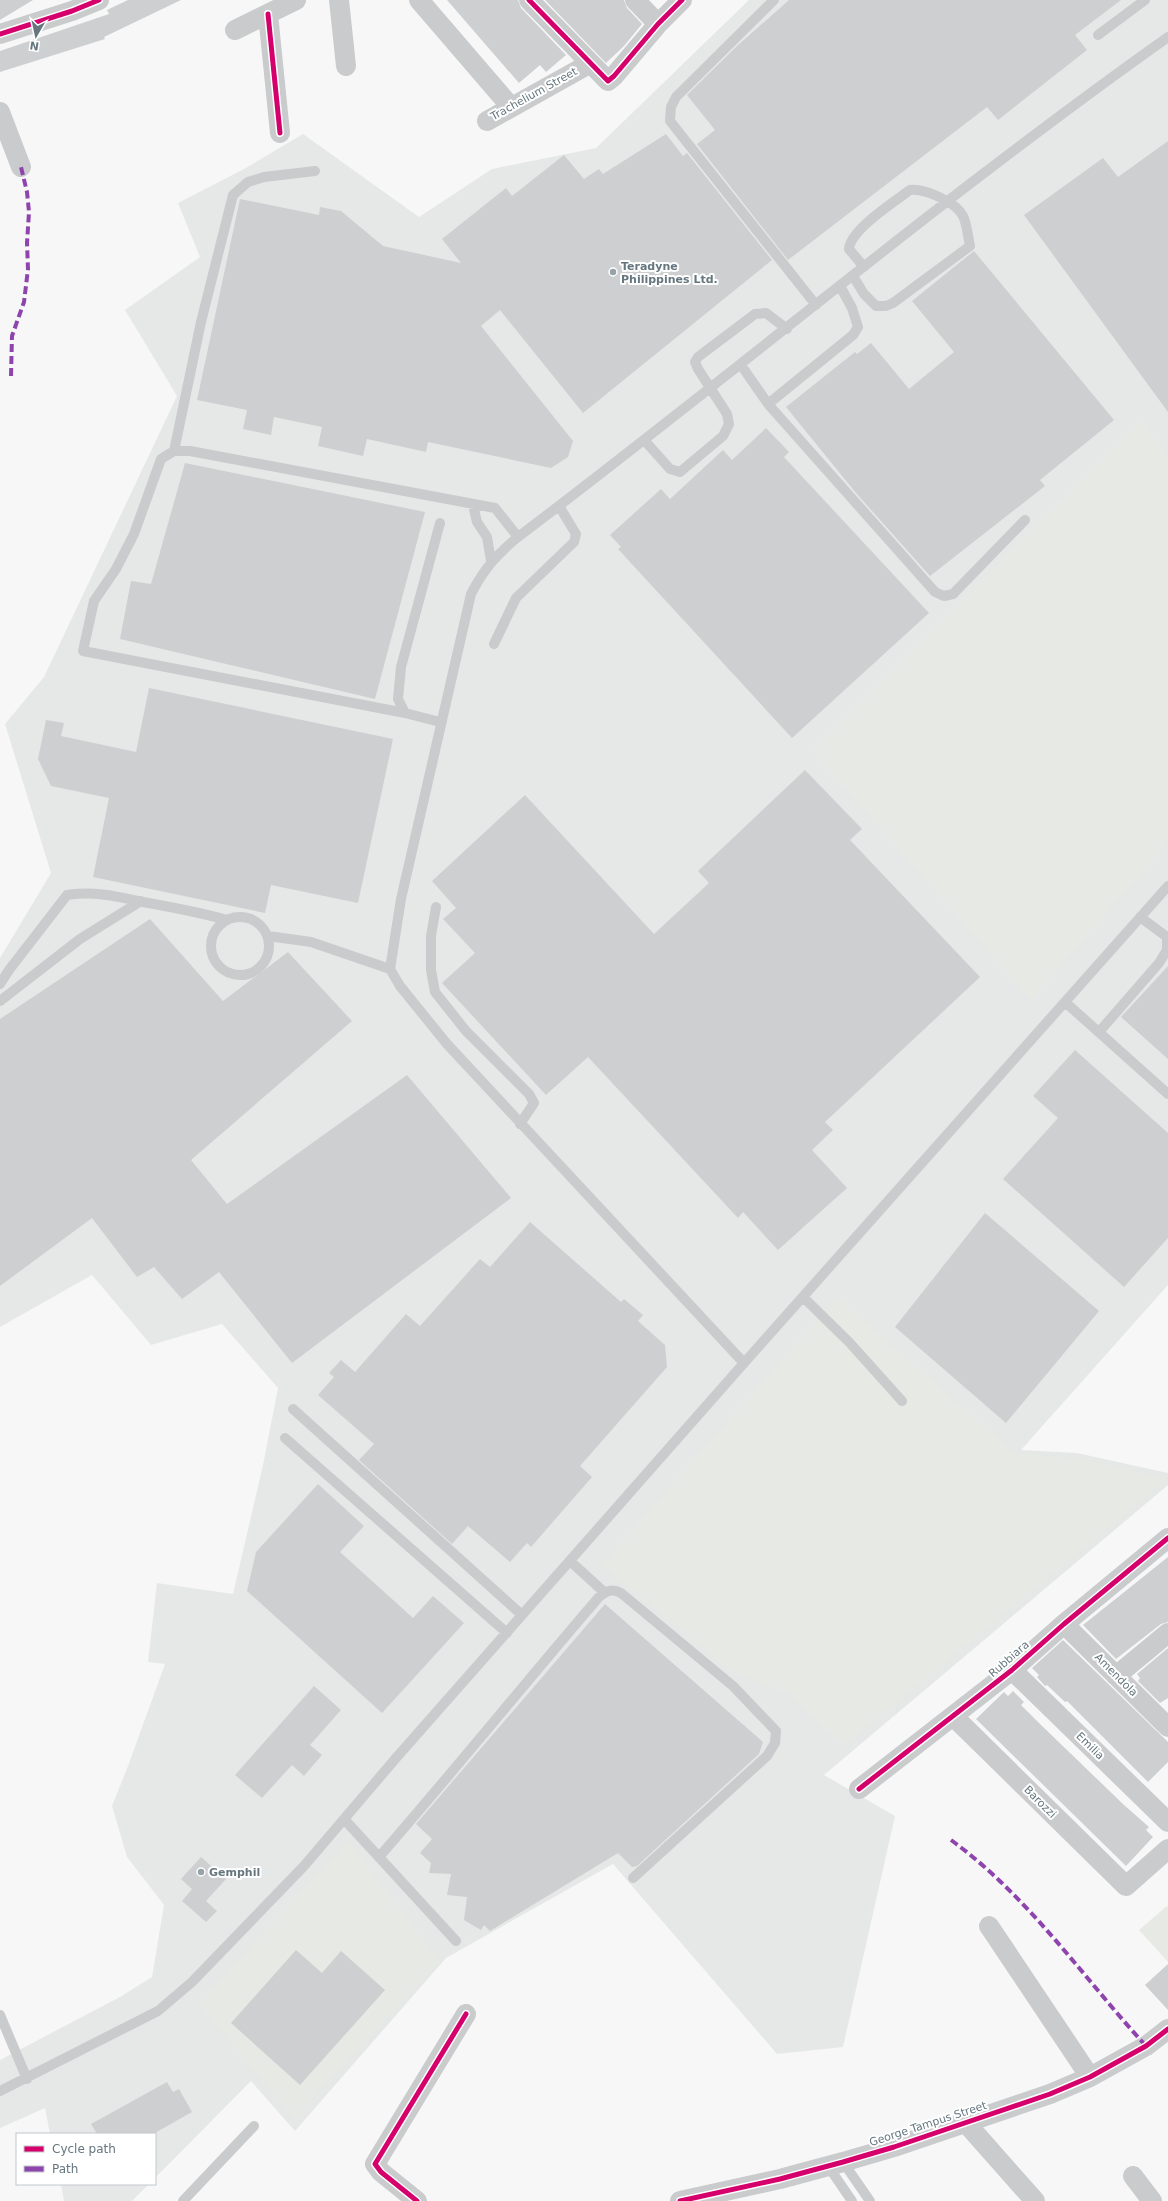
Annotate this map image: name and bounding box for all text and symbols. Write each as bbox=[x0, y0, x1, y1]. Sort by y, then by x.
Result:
north arrow bbox=[16, 16, 56, 56]
text: N bbox=[29, 38, 40, 53]
street label: Trachelium Street bbox=[488, 64, 580, 124]
place label: Teradyne Philippines Ltd. bbox=[621, 260, 718, 286]
marker: Teradyne Philippines Ltd. bbox=[608, 267, 618, 277]
street label: Rubbiara bbox=[986, 1638, 1032, 1680]
street label: Amendola bbox=[1092, 1651, 1140, 1699]
street label: Emilia bbox=[1073, 1730, 1107, 1762]
street label: Barozzi bbox=[1021, 1783, 1059, 1821]
place label: Gemphil bbox=[209, 1866, 260, 1879]
marker: Gemphil bbox=[196, 1867, 206, 1877]
street label: George Tampus Street bbox=[868, 2099, 989, 2149]
legend bbox=[16, 2133, 156, 2185]
text: Cycle path bbox=[52, 2142, 116, 2156]
text: Path bbox=[52, 2162, 78, 2176]

